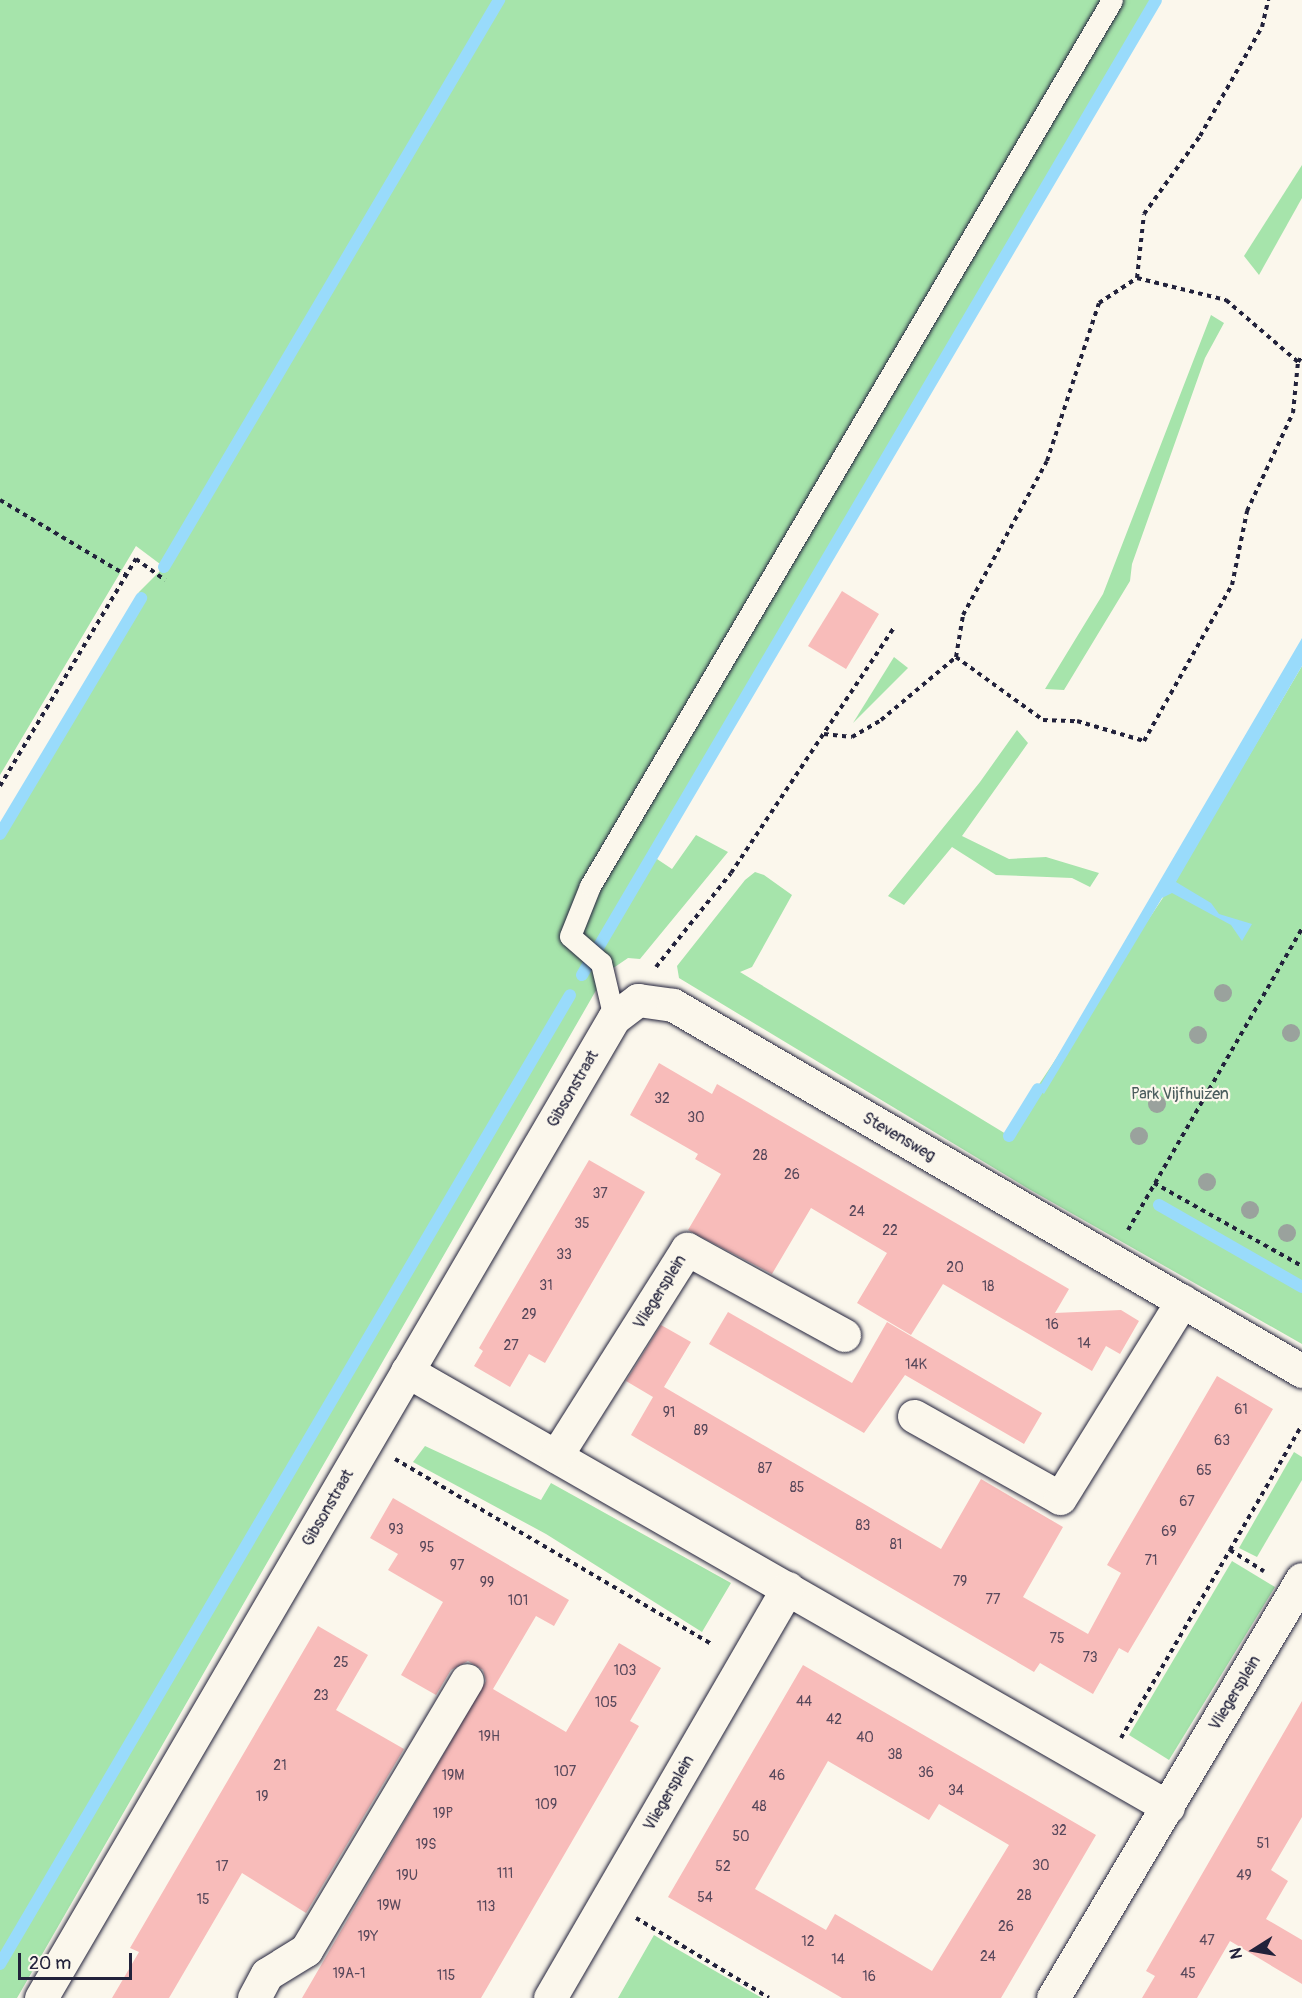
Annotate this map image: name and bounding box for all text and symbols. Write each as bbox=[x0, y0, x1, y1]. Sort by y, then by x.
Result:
street label: Gibsonstraat bbox=[543, 1047, 603, 1131]
park label: Park Vijfhuizen bbox=[1131, 1084, 1229, 1104]
house number: 32 bbox=[654, 1091, 670, 1107]
street label: Stevensweg bbox=[859, 1108, 939, 1166]
house number: 30 bbox=[687, 1110, 705, 1126]
house number: 28 bbox=[753, 1148, 767, 1164]
house number: 26 bbox=[784, 1167, 800, 1183]
house number: 37 bbox=[592, 1186, 608, 1202]
house number: 24 bbox=[849, 1204, 865, 1220]
house number: 35 bbox=[574, 1216, 590, 1232]
house number: 22 bbox=[882, 1223, 898, 1239]
house number: 33 bbox=[556, 1247, 572, 1263]
street label: Vliegersplein bbox=[630, 1251, 690, 1333]
house number: 20 bbox=[946, 1260, 964, 1276]
house number: 31 bbox=[539, 1278, 553, 1294]
house number: 18 bbox=[982, 1279, 994, 1295]
house number: 29 bbox=[521, 1307, 537, 1323]
house number: 16 bbox=[1045, 1317, 1059, 1333]
house number: 14 bbox=[1077, 1336, 1091, 1352]
house number: 27 bbox=[503, 1338, 519, 1354]
house number: 14K bbox=[905, 1357, 927, 1373]
house number: 61 bbox=[1234, 1402, 1248, 1418]
house number: 91 bbox=[663, 1405, 675, 1421]
house number: 89 bbox=[694, 1423, 708, 1439]
house number: 63 bbox=[1214, 1433, 1230, 1449]
house number: 87 bbox=[758, 1461, 772, 1477]
house number: 65 bbox=[1196, 1463, 1212, 1479]
street label: Gibsonstraat bbox=[298, 1466, 358, 1550]
house number: 85 bbox=[790, 1480, 804, 1496]
house number: 67 bbox=[1179, 1494, 1195, 1510]
house number: 83 bbox=[856, 1518, 870, 1534]
house number: 93 bbox=[388, 1522, 404, 1538]
house number: 69 bbox=[1161, 1524, 1177, 1540]
house number: 81 bbox=[890, 1537, 902, 1553]
house number: 95 bbox=[420, 1540, 434, 1556]
house number: 71 bbox=[1145, 1553, 1157, 1569]
house number: 97 bbox=[450, 1558, 464, 1574]
house number: 79 bbox=[953, 1574, 967, 1590]
house number: 99 bbox=[480, 1575, 494, 1591]
house number: 77 bbox=[986, 1592, 1000, 1608]
house number: 101 bbox=[508, 1593, 528, 1609]
house number: 75 bbox=[1050, 1631, 1064, 1647]
house number: 73 bbox=[1082, 1650, 1098, 1666]
street label: Vliegersplein bbox=[1205, 1652, 1265, 1734]
house number: 25 bbox=[333, 1655, 349, 1671]
house number: 103 bbox=[614, 1663, 636, 1679]
house number: 23 bbox=[313, 1688, 329, 1704]
house number: 44 bbox=[796, 1694, 812, 1710]
house number: 105 bbox=[595, 1695, 617, 1711]
house number: 42 bbox=[826, 1712, 842, 1728]
house number: 19H bbox=[478, 1729, 500, 1745]
house number: 40 bbox=[856, 1730, 874, 1746]
house number: 38 bbox=[888, 1747, 902, 1763]
street label: Vliegersplein bbox=[640, 1752, 698, 1834]
house number: 21 bbox=[273, 1758, 287, 1774]
house number: 107 bbox=[554, 1764, 576, 1780]
house number: 36 bbox=[918, 1765, 934, 1781]
house number: 19M bbox=[442, 1768, 464, 1784]
house number: 46 bbox=[769, 1768, 785, 1784]
house number: 34 bbox=[948, 1783, 964, 1799]
house number: 19 bbox=[256, 1789, 268, 1805]
house number: 109 bbox=[535, 1797, 557, 1813]
house number: 48 bbox=[751, 1799, 767, 1815]
house number: 19P bbox=[433, 1806, 453, 1822]
house number: 32 bbox=[1051, 1823, 1067, 1839]
house number: 50 bbox=[732, 1829, 750, 1845]
house number: 51 bbox=[1256, 1836, 1270, 1852]
house number: 19S bbox=[416, 1837, 436, 1853]
house number: 30 bbox=[1032, 1858, 1050, 1874]
house number: 17 bbox=[216, 1859, 228, 1875]
house number: 52 bbox=[715, 1859, 731, 1875]
house number: 111 bbox=[497, 1866, 513, 1882]
house number: 19U bbox=[396, 1868, 418, 1884]
house number: 49 bbox=[1236, 1868, 1252, 1884]
house number: 28 bbox=[1017, 1888, 1031, 1904]
house number: 54 bbox=[697, 1890, 713, 1906]
house number: 15 bbox=[196, 1892, 210, 1908]
house number: 19W bbox=[377, 1898, 401, 1914]
house number: 113 bbox=[477, 1899, 495, 1915]
house number: 26 bbox=[998, 1919, 1014, 1935]
north arrow bbox=[1224, 1920, 1284, 1980]
house number: 19Y bbox=[358, 1929, 378, 1945]
house number: 47 bbox=[1199, 1933, 1215, 1949]
house number: 12 bbox=[801, 1934, 815, 1950]
scale bar bbox=[21, 1941, 135, 1979]
text: N bbox=[1225, 1946, 1247, 1961]
house number: 24 bbox=[980, 1949, 996, 1965]
text: 20 m bbox=[29, 1952, 71, 1975]
house number: 14 bbox=[831, 1952, 845, 1968]
house number: 19A-1 bbox=[332, 1966, 366, 1982]
house number: 45 bbox=[1180, 1966, 1196, 1982]
house number: 115 bbox=[437, 1968, 455, 1984]
house number: 16 bbox=[862, 1969, 876, 1985]

